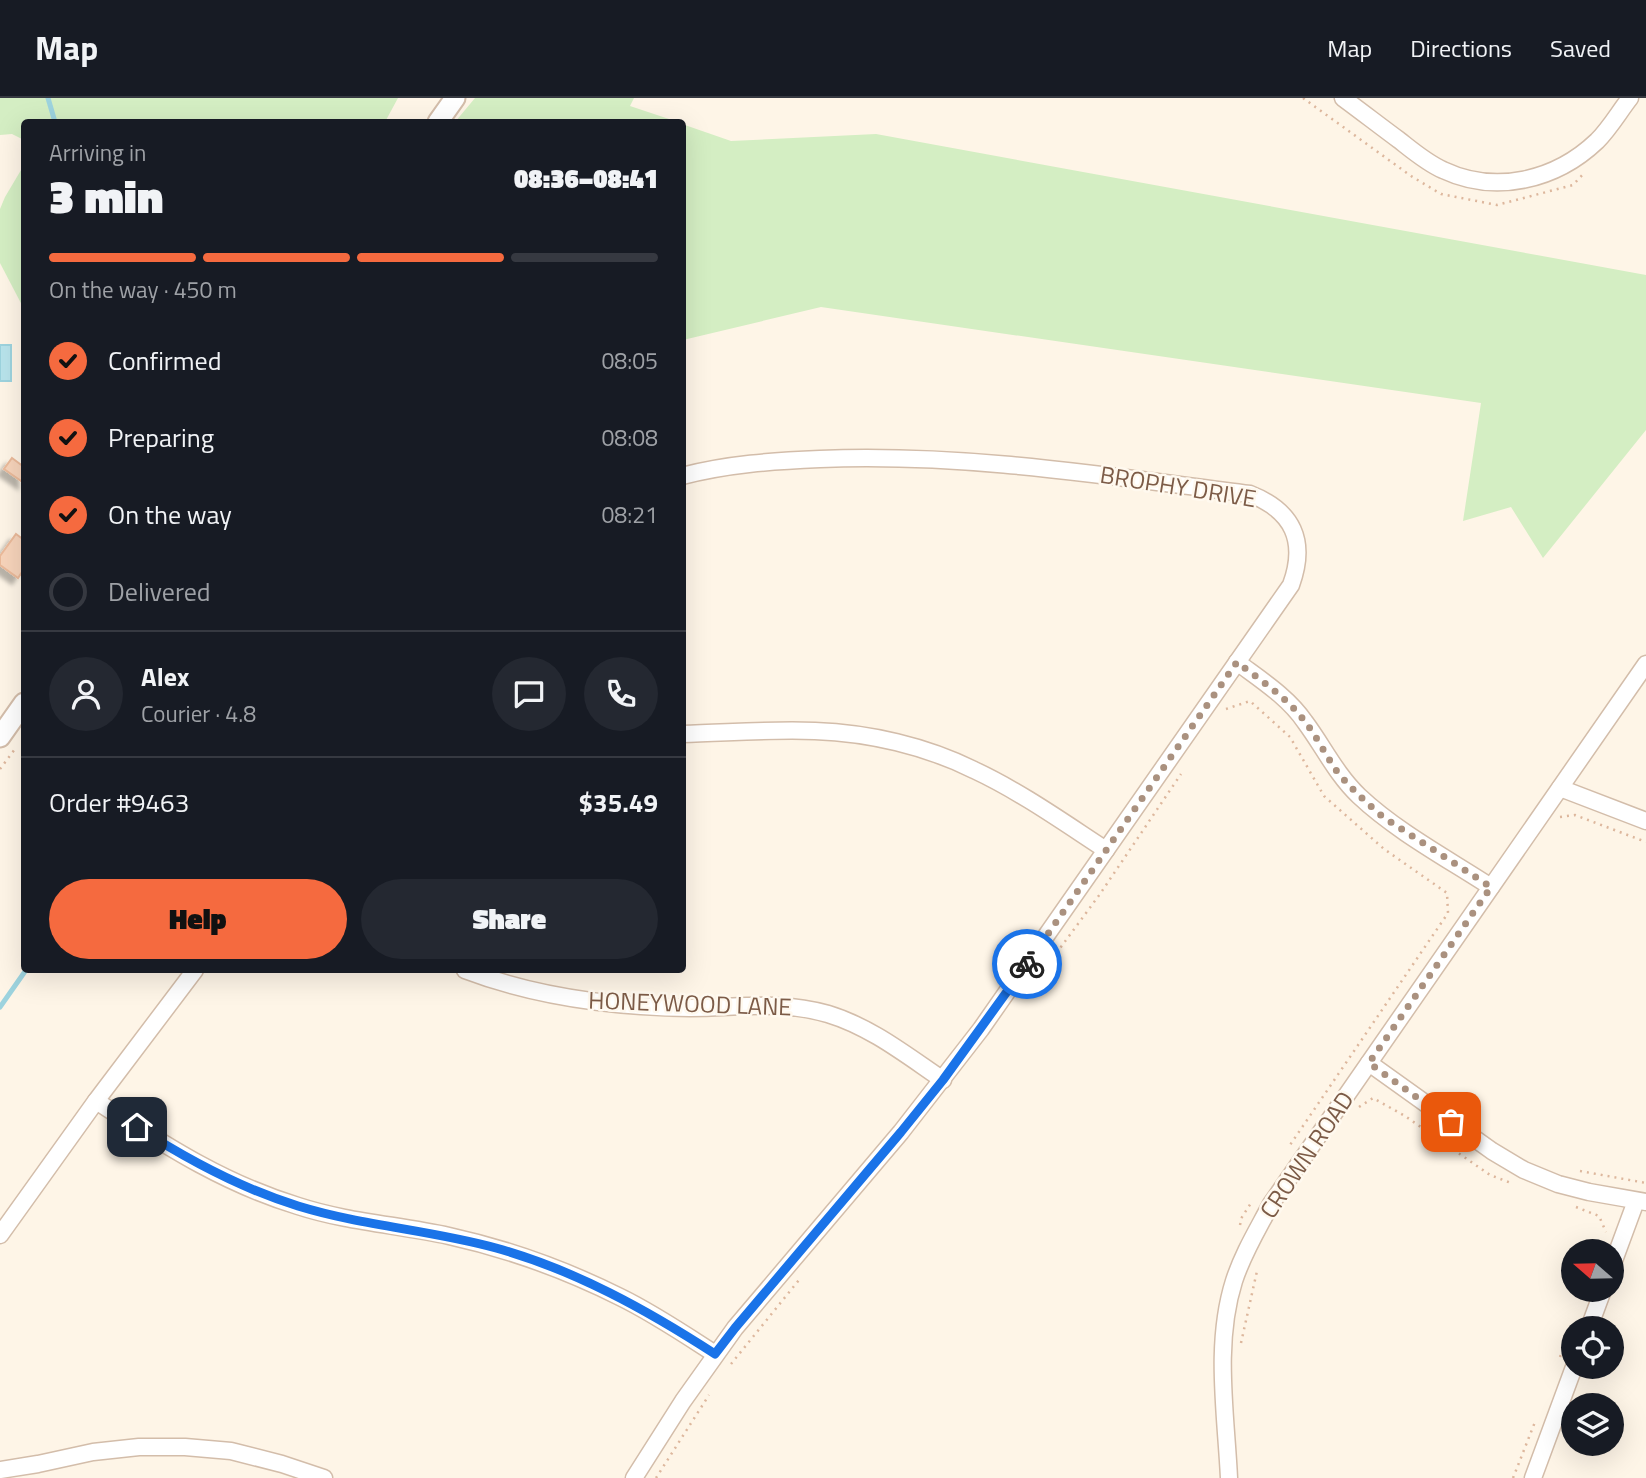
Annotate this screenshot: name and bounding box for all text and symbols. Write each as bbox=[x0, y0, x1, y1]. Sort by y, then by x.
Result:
text: Map bbox=[35, 23, 98, 73]
text: Map bbox=[1327, 30, 1372, 66]
text: Directions bbox=[1410, 30, 1512, 66]
text: Saved bbox=[1550, 30, 1611, 66]
text: Arriving in bbox=[49, 135, 146, 170]
text: 08:36–08:41 bbox=[514, 159, 658, 198]
text: 3 min bbox=[49, 161, 163, 231]
text: On the way · 450 m bbox=[49, 272, 237, 307]
text: Confirmed bbox=[108, 341, 222, 380]
icon: check bbox=[49, 342, 87, 380]
text: 08:05 bbox=[601, 343, 658, 378]
text: Preparing bbox=[108, 418, 214, 457]
icon: check bbox=[49, 419, 87, 457]
text: 08:08 bbox=[601, 420, 658, 455]
street label: BROPHY DRIVE bbox=[1098, 456, 1259, 516]
text: On the way bbox=[108, 495, 232, 534]
icon: check bbox=[49, 496, 87, 534]
text: 08:21 bbox=[601, 497, 658, 532]
text: Delivered bbox=[108, 572, 211, 611]
button: person bbox=[49, 657, 123, 731]
text: Alex bbox=[141, 657, 189, 696]
button: chat bbox=[492, 657, 566, 731]
button: phone bbox=[584, 657, 658, 731]
text: Courier · 4.8 bbox=[141, 696, 256, 731]
text: Order #9463 bbox=[49, 783, 189, 822]
text: $35.49 bbox=[579, 783, 658, 822]
button: Help bbox=[49, 879, 347, 959]
button: Share bbox=[361, 879, 658, 959]
courier bbox=[992, 929, 1062, 999]
icon: bike bbox=[1008, 945, 1046, 983]
street label: HONEYWOOD LANE bbox=[588, 981, 792, 1025]
street label: CROWN ROAD bbox=[1250, 1084, 1362, 1225]
pin bbox=[1421, 1092, 1481, 1152]
pin bbox=[107, 1097, 167, 1157]
icon: bag bbox=[1432, 1103, 1470, 1141]
icon: home bbox=[118, 1108, 156, 1146]
north arrow bbox=[1561, 1239, 1624, 1302]
map controls bbox=[1561, 1239, 1624, 1456]
button: locate bbox=[1561, 1316, 1624, 1379]
button: layers bbox=[1561, 1393, 1624, 1456]

